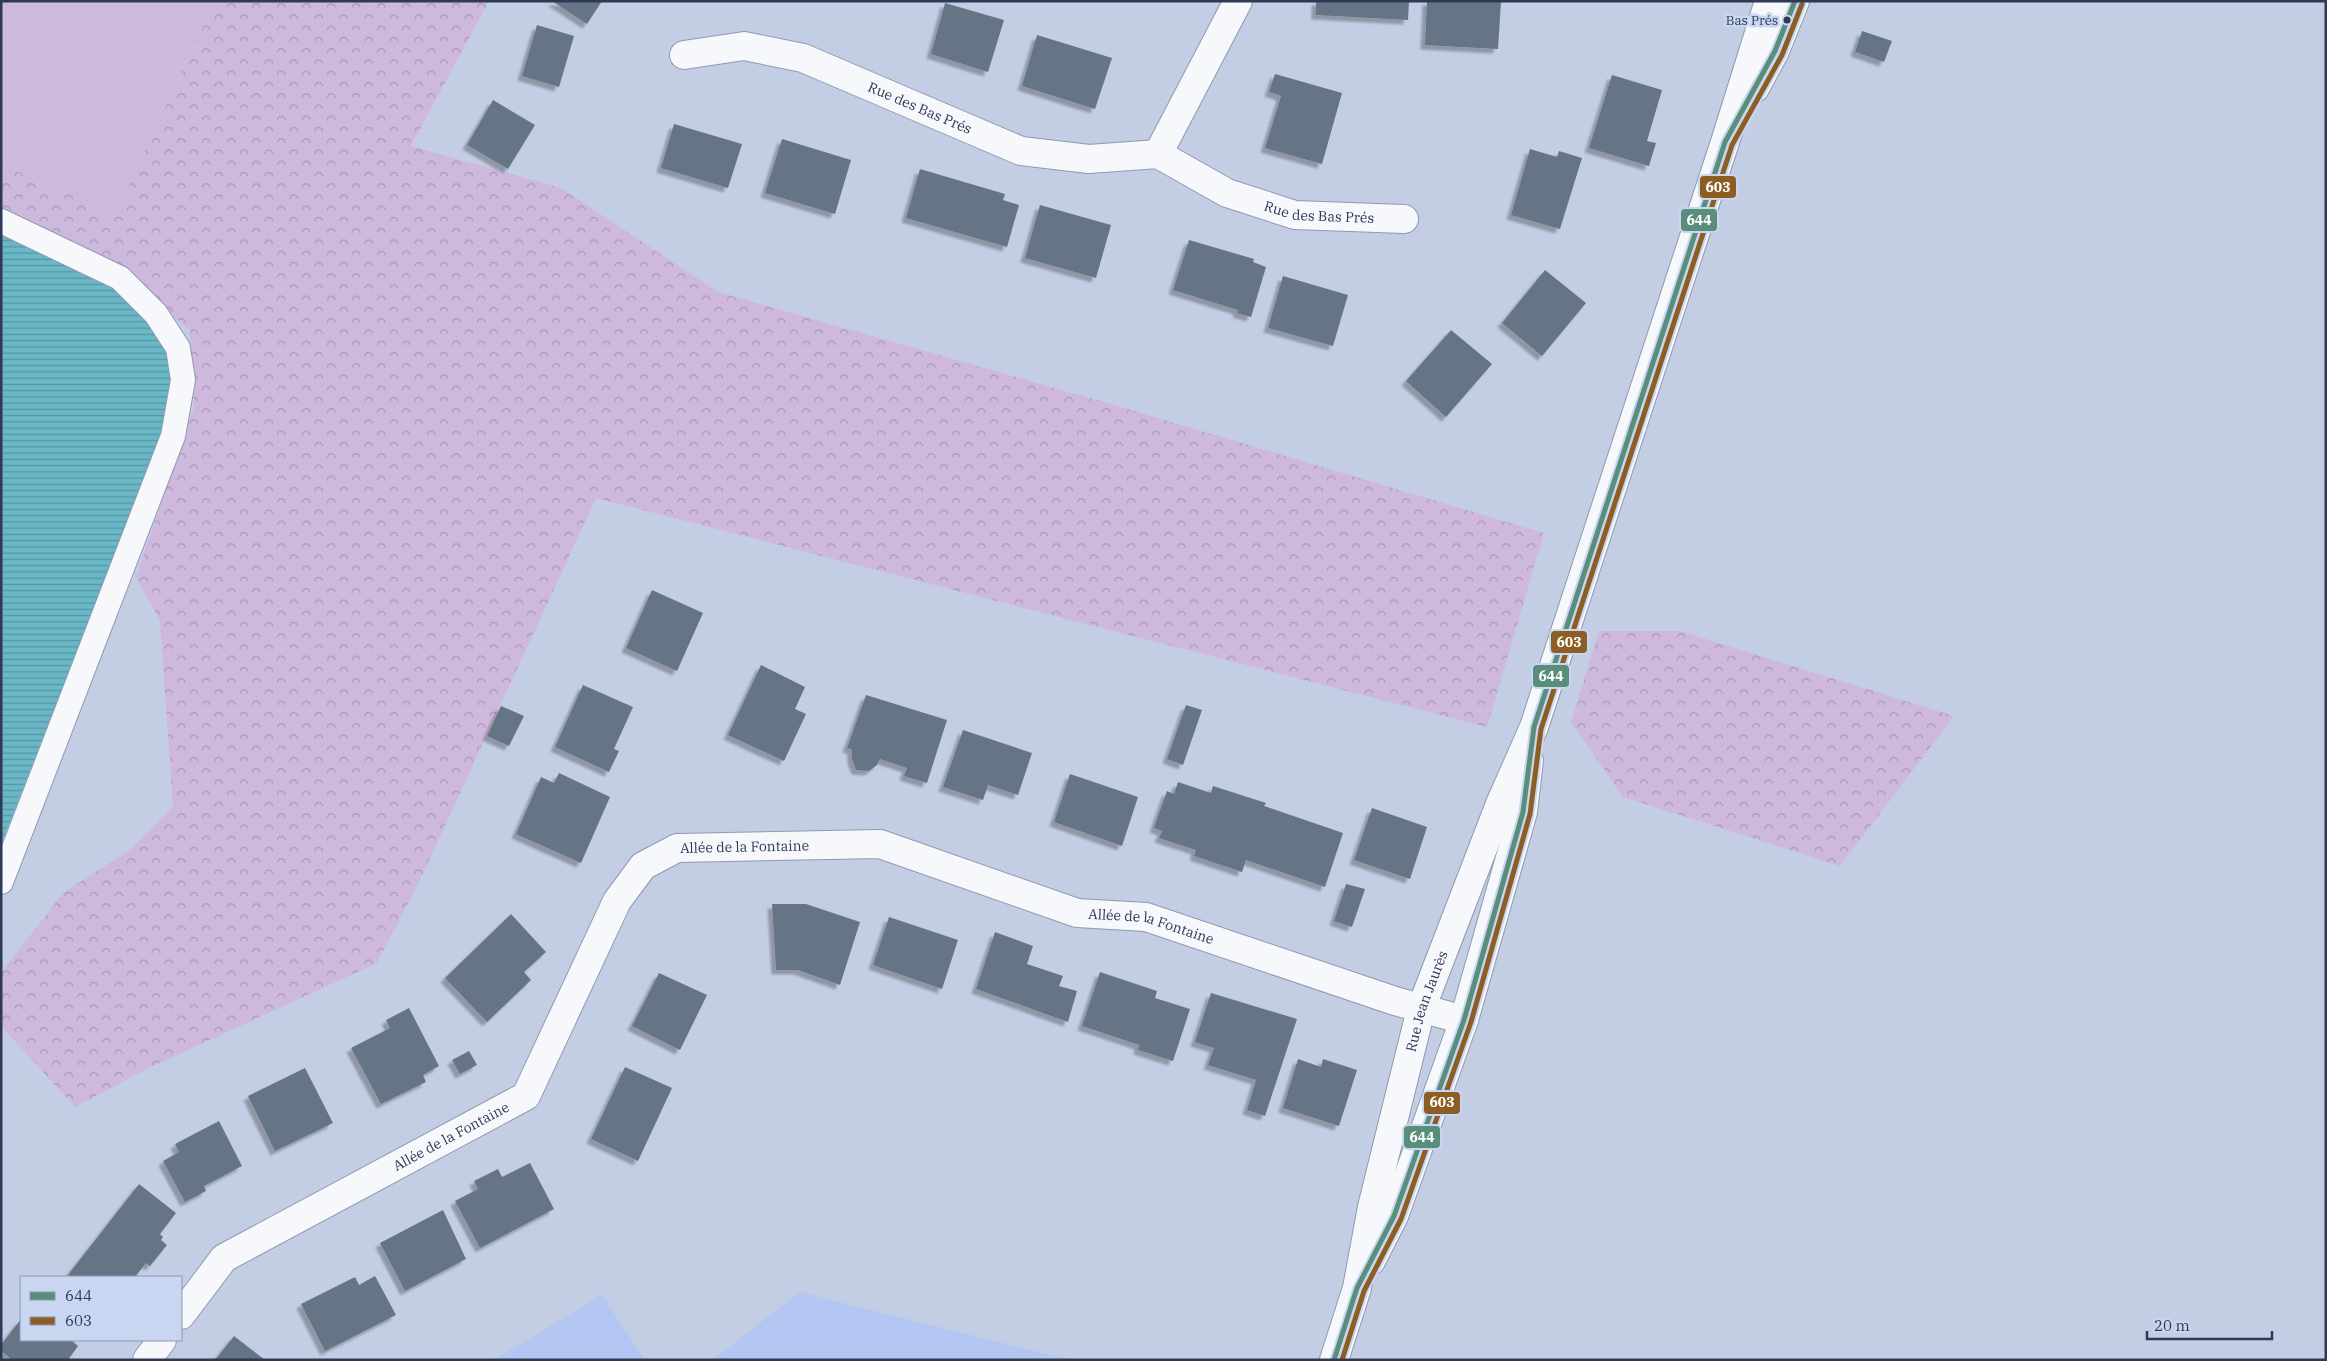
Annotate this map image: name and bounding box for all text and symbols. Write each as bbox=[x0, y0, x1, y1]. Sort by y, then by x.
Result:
place label: Bas Prés bbox=[1726, 12, 1778, 29]
marker: Bas Prés bbox=[1782, 15, 1792, 25]
street label: Rue des Bas Prés bbox=[865, 78, 975, 138]
line badge: 603 bbox=[1699, 175, 1737, 199]
text: 603 bbox=[1705, 178, 1731, 196]
street label: Rue des Bas Prés bbox=[1262, 197, 1375, 227]
line badge: 644 bbox=[1680, 208, 1718, 232]
text: 644 bbox=[1686, 211, 1712, 229]
line badge: 603 bbox=[1550, 630, 1588, 654]
text: 603 bbox=[1556, 633, 1582, 651]
line badge: 644 bbox=[1532, 664, 1570, 688]
text: 644 bbox=[1538, 667, 1564, 685]
street label: Allée de la Fontaine bbox=[680, 836, 809, 857]
street label: Allée de la Fontaine bbox=[1088, 905, 1216, 948]
street label: Rue Jean Jaurès bbox=[1402, 948, 1452, 1054]
line badge: 603 bbox=[1423, 1091, 1461, 1115]
text: 603 bbox=[1429, 1093, 1455, 1111]
street label: Allée de la Fontaine bbox=[390, 1098, 512, 1175]
line badge: 644 bbox=[1403, 1125, 1441, 1149]
text: 644 bbox=[1409, 1128, 1435, 1146]
legend bbox=[20, 1276, 182, 1341]
text: 644 bbox=[65, 1286, 92, 1305]
scale bar bbox=[2147, 1308, 2272, 1340]
text: 603 bbox=[65, 1311, 92, 1330]
text: 20 m bbox=[2154, 1316, 2190, 1335]

